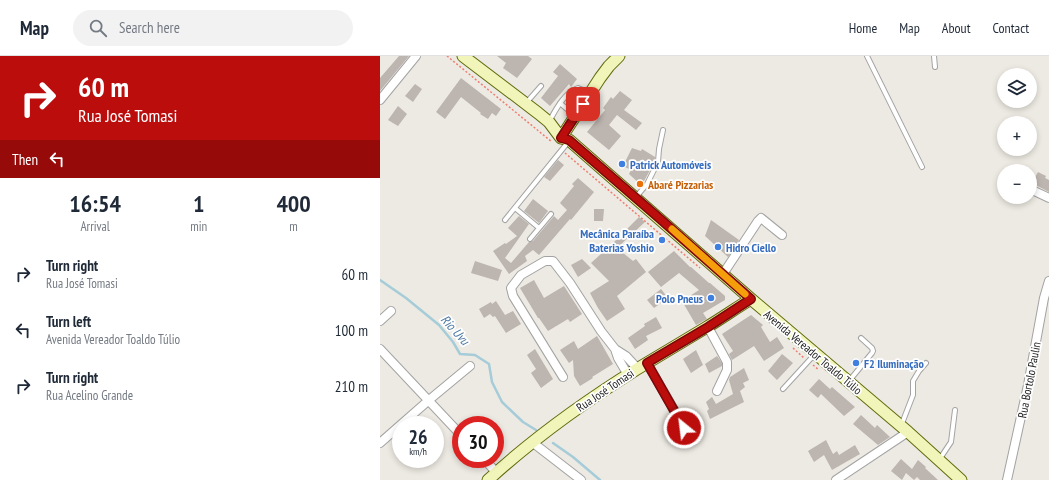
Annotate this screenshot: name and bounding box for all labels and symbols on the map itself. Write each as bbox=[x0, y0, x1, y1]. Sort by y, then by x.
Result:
pin bbox=[566, 87, 600, 121]
place label: Patrick Automóveis bbox=[630, 157, 711, 172]
marker: Patrick Automóveis bbox=[617, 159, 627, 169]
place label: Abaré Pizzarias bbox=[647, 177, 713, 192]
marker: Abaré Pizzarias bbox=[635, 179, 645, 189]
place label: Mecânica Paraíba Baterias Yoshio bbox=[580, 226, 655, 255]
marker: Mecânica Paraíba Baterias Yoshio bbox=[657, 235, 667, 245]
place label: Hidro Ciello bbox=[726, 240, 777, 255]
marker: Hidro Ciello bbox=[713, 242, 723, 252]
place label: Polo Pneus bbox=[656, 291, 703, 306]
marker: Polo Pneus bbox=[706, 293, 716, 303]
street label: Avenida Vereador Toaldo Túlio bbox=[761, 306, 865, 398]
water label: Rio Uvu bbox=[437, 311, 474, 350]
street label: Rua Bortolo Paulin bbox=[1014, 341, 1044, 419]
place label: F2 Iluminação bbox=[864, 356, 925, 371]
marker: F2 Iluminação bbox=[851, 358, 861, 368]
street label: Rua José Tomasi bbox=[573, 365, 637, 415]
position arrow bbox=[663, 407, 705, 449]
speed limit sign: 30 bbox=[452, 416, 504, 468]

